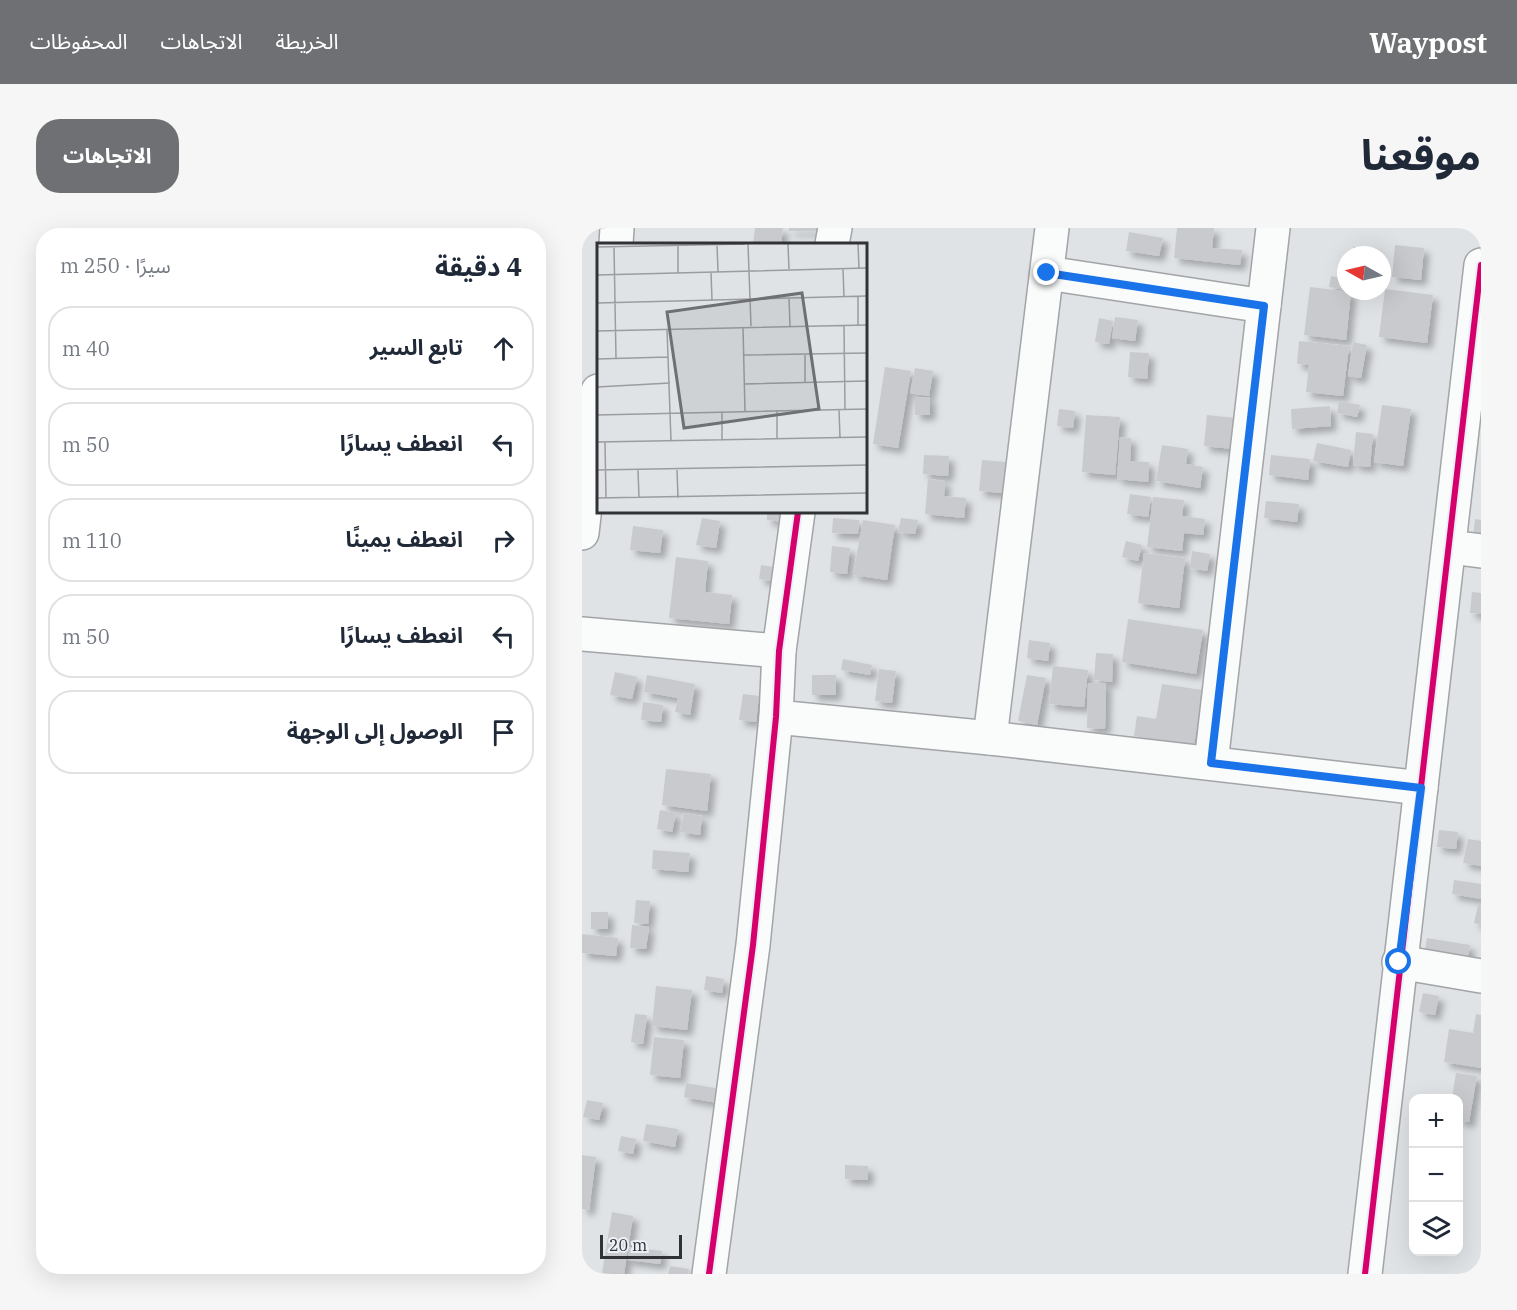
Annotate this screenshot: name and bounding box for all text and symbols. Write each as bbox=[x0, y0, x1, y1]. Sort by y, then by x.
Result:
text: Waypost bbox=[1369, 24, 1487, 61]
text: المحفوظات bbox=[30, 27, 127, 55]
text: الاتجاهات bbox=[160, 27, 242, 55]
text: الخريطة bbox=[275, 27, 338, 55]
button: الاتجاهات bbox=[36, 119, 179, 193]
text: موقعنا bbox=[1361, 127, 1481, 182]
inset map bbox=[597, 243, 867, 513]
north arrow bbox=[1337, 246, 1391, 300]
text: 4 دقيقة bbox=[435, 249, 522, 283]
text: سيرًا · 250 m bbox=[60, 252, 171, 279]
route end bbox=[1033, 259, 1059, 285]
text: تابع السير bbox=[370, 332, 463, 361]
icon: ahead bbox=[487, 332, 520, 365]
text: 40 m bbox=[62, 335, 110, 362]
text: انعطف يسارًا bbox=[340, 428, 463, 457]
icon: left bbox=[487, 428, 520, 461]
text: 50 m bbox=[62, 431, 110, 458]
text: انعطف يمينًا bbox=[345, 524, 463, 553]
icon: right bbox=[487, 524, 520, 557]
text: 110 m bbox=[62, 527, 122, 554]
text: انعطف يسارًا bbox=[340, 620, 463, 649]
icon: left bbox=[487, 620, 520, 653]
text: 50 m bbox=[62, 623, 110, 650]
text: الوصول إلى الوجهة bbox=[287, 716, 463, 745]
icon: arrive bbox=[487, 716, 520, 749]
route start bbox=[1385, 948, 1411, 974]
map controls bbox=[1409, 1094, 1463, 1256]
button: + bbox=[1409, 1094, 1463, 1148]
button: − bbox=[1409, 1148, 1463, 1202]
button: layers bbox=[1409, 1202, 1463, 1256]
scale bar bbox=[600, 1232, 682, 1260]
text: 20 m bbox=[609, 1235, 647, 1255]

